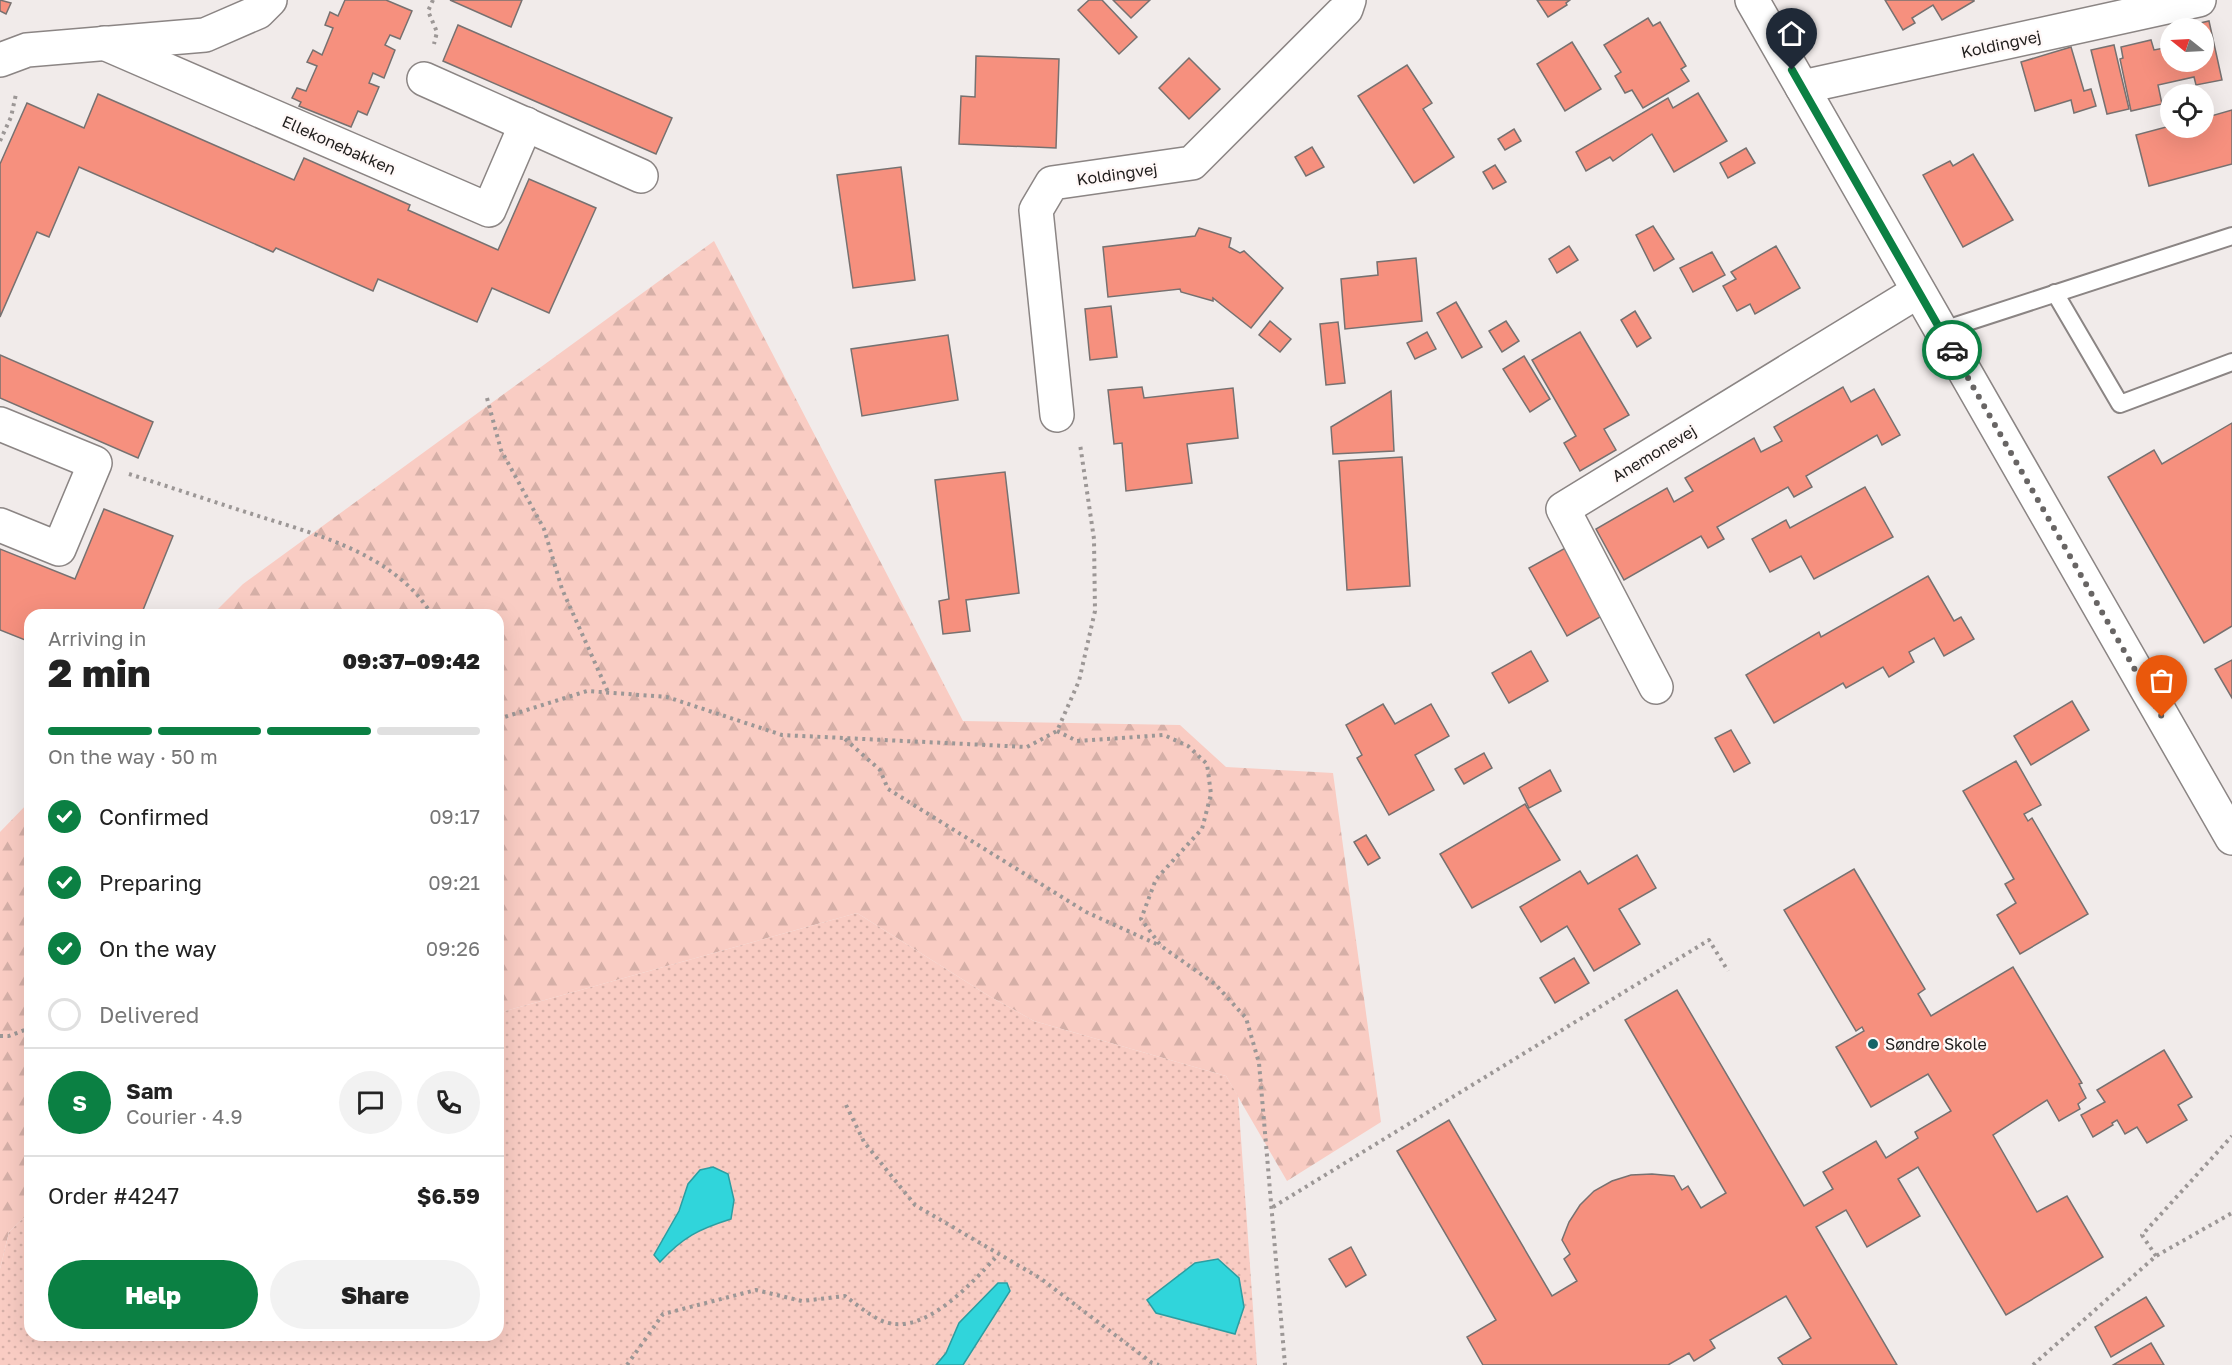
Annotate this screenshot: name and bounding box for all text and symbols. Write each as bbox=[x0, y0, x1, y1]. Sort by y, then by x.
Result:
pin bbox=[1766, 8, 1817, 70]
icon: home bbox=[1775, 17, 1808, 50]
north arrow bbox=[2160, 18, 2214, 72]
map controls bbox=[2160, 18, 2214, 138]
street label: Koldingvej bbox=[1959, 26, 2043, 62]
button: locate bbox=[2160, 84, 2214, 138]
street label: Ellekonebakken bbox=[279, 111, 399, 179]
street label: Koldingvej bbox=[1075, 158, 1159, 190]
courier bbox=[1922, 320, 1982, 380]
icon: car bbox=[1936, 334, 1969, 367]
street label: Anemonevej bbox=[1608, 420, 1700, 486]
text: Arriving in bbox=[48, 626, 146, 650]
text: 09:37–09:42 bbox=[343, 647, 480, 674]
text: 2 min bbox=[48, 649, 151, 696]
pin bbox=[2136, 655, 2187, 717]
icon: bag bbox=[2145, 664, 2178, 697]
text: On the way · 50 m bbox=[48, 744, 218, 768]
icon: check bbox=[48, 800, 81, 833]
text: Confirmed bbox=[99, 803, 209, 830]
text: 09:17 bbox=[429, 804, 480, 828]
icon: check bbox=[48, 866, 81, 899]
text: Preparing bbox=[99, 869, 202, 896]
text: 09:21 bbox=[428, 870, 480, 894]
icon: check bbox=[48, 932, 81, 965]
text: On the way bbox=[99, 935, 217, 962]
text: 09:26 bbox=[426, 936, 480, 960]
text: Delivered bbox=[99, 1001, 199, 1028]
place label: Søndre Skole bbox=[1885, 1034, 1987, 1054]
marker: Søndre Skole bbox=[1866, 1037, 1880, 1051]
button: chat bbox=[339, 1071, 402, 1134]
button: phone bbox=[417, 1071, 480, 1134]
text: Sam bbox=[126, 1077, 173, 1104]
text: S bbox=[72, 1089, 87, 1116]
text: Courier · 4.9 bbox=[126, 1104, 243, 1128]
text: Order #4247 bbox=[48, 1182, 179, 1209]
text: $6.59 bbox=[417, 1182, 480, 1209]
button: Help bbox=[48, 1260, 258, 1329]
button: Share bbox=[270, 1260, 480, 1329]

